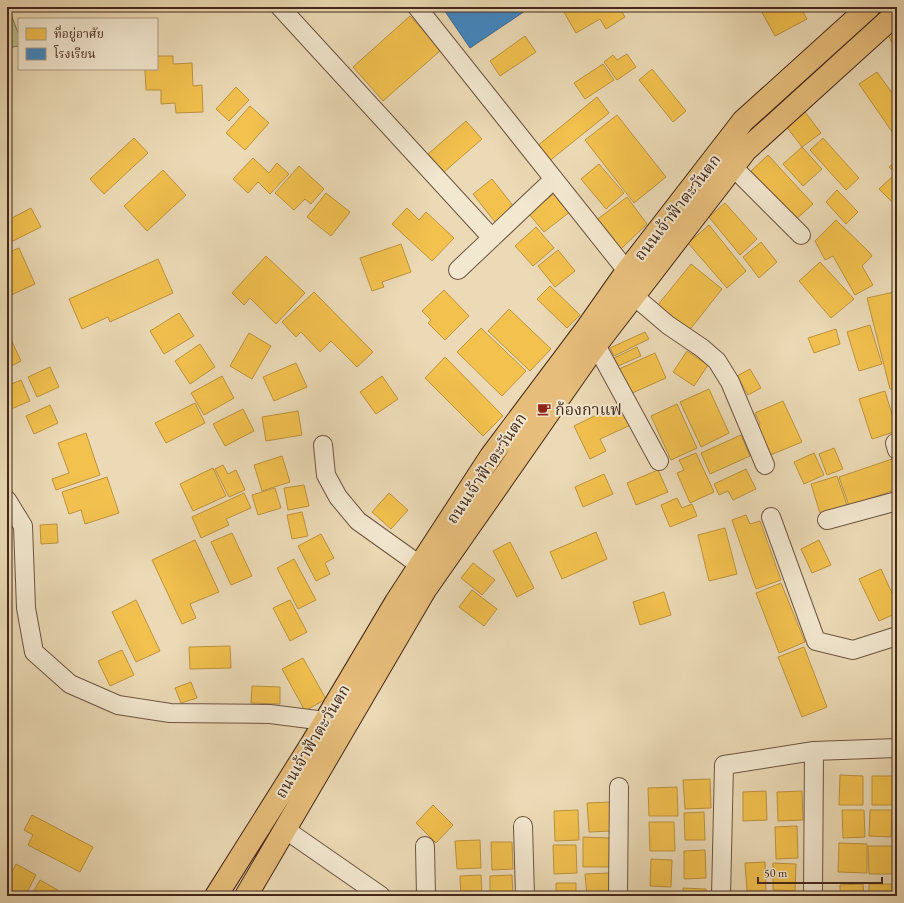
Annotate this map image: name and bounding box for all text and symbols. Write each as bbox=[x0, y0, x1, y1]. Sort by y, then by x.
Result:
legend bbox=[18, 18, 158, 70]
text: ที่อยู่อาศัย bbox=[54, 25, 104, 42]
text: โรงเรียน bbox=[53, 45, 96, 62]
street label: ถนนเจ้าฟ้าตะวันตก bbox=[629, 150, 726, 265]
place label: ก้องกาแฟ bbox=[555, 399, 622, 420]
cafe icon: ก้องกาแฟ bbox=[536, 401, 552, 417]
street label: ถนนเจ้าฟ้าตะวันตก bbox=[441, 409, 531, 528]
street label: ถนนเจ้าฟ้าตะวันตก bbox=[270, 680, 355, 802]
scale bar bbox=[758, 859, 882, 885]
text: 50 m bbox=[764, 865, 788, 881]

